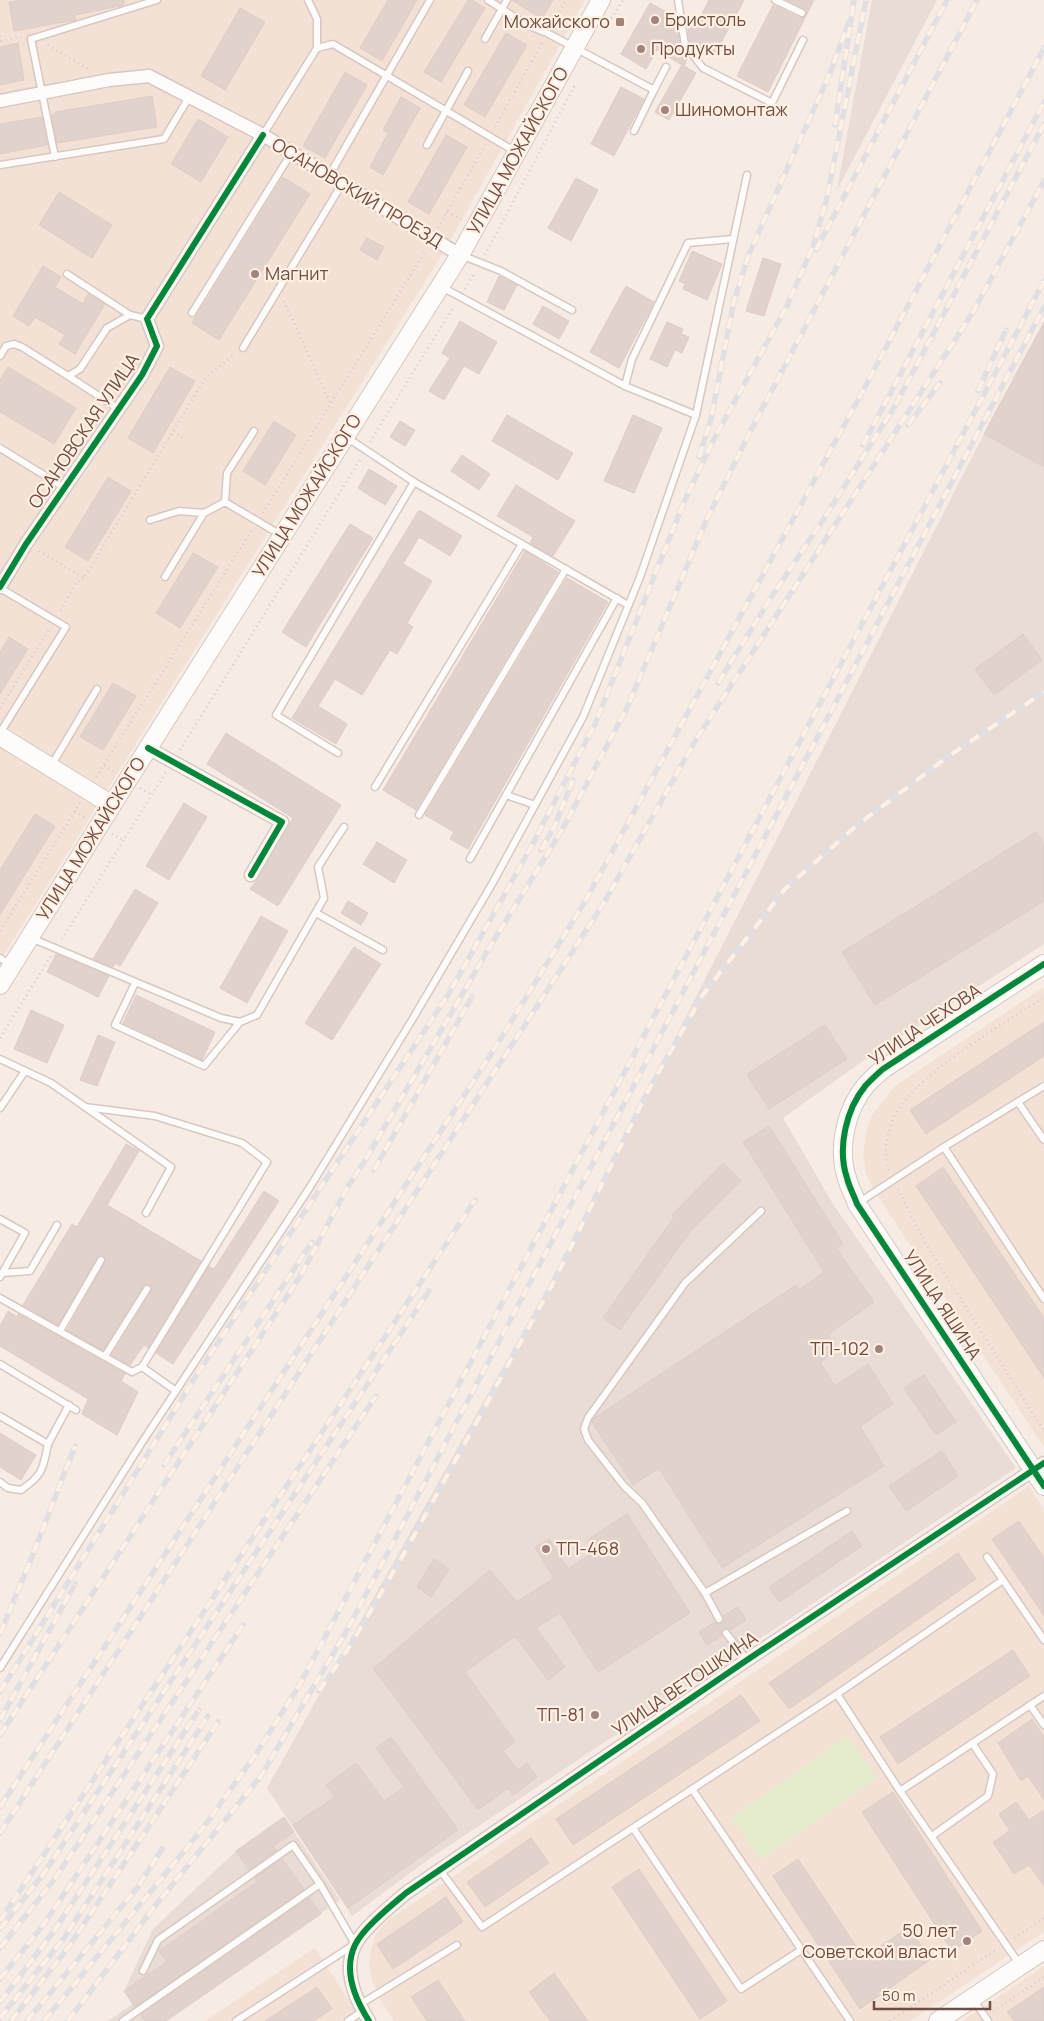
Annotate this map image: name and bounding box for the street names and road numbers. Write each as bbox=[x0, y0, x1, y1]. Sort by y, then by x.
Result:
street label: УЛИЦА МОЖАЙСКОГО bbox=[461, 62, 573, 239]
street label: ОСАНОВСКИЙ ПРОЕЗД bbox=[268, 132, 447, 253]
street label: ОСАНОВСКАЯ УЛИЦА bbox=[22, 348, 144, 513]
street label: УЛИЦА МОЖАЙСКОГО bbox=[246, 409, 366, 582]
street label: УЛИЦА МОЖАЙСКОГО bbox=[30, 752, 150, 925]
street label: УЛИЦА ЧЕХОВА bbox=[864, 977, 986, 1071]
street label: УЛИЦА ЯШИНА bbox=[898, 1245, 988, 1365]
street label: УЛИЦА ВЕТОШКИНА bbox=[607, 1625, 762, 1741]

